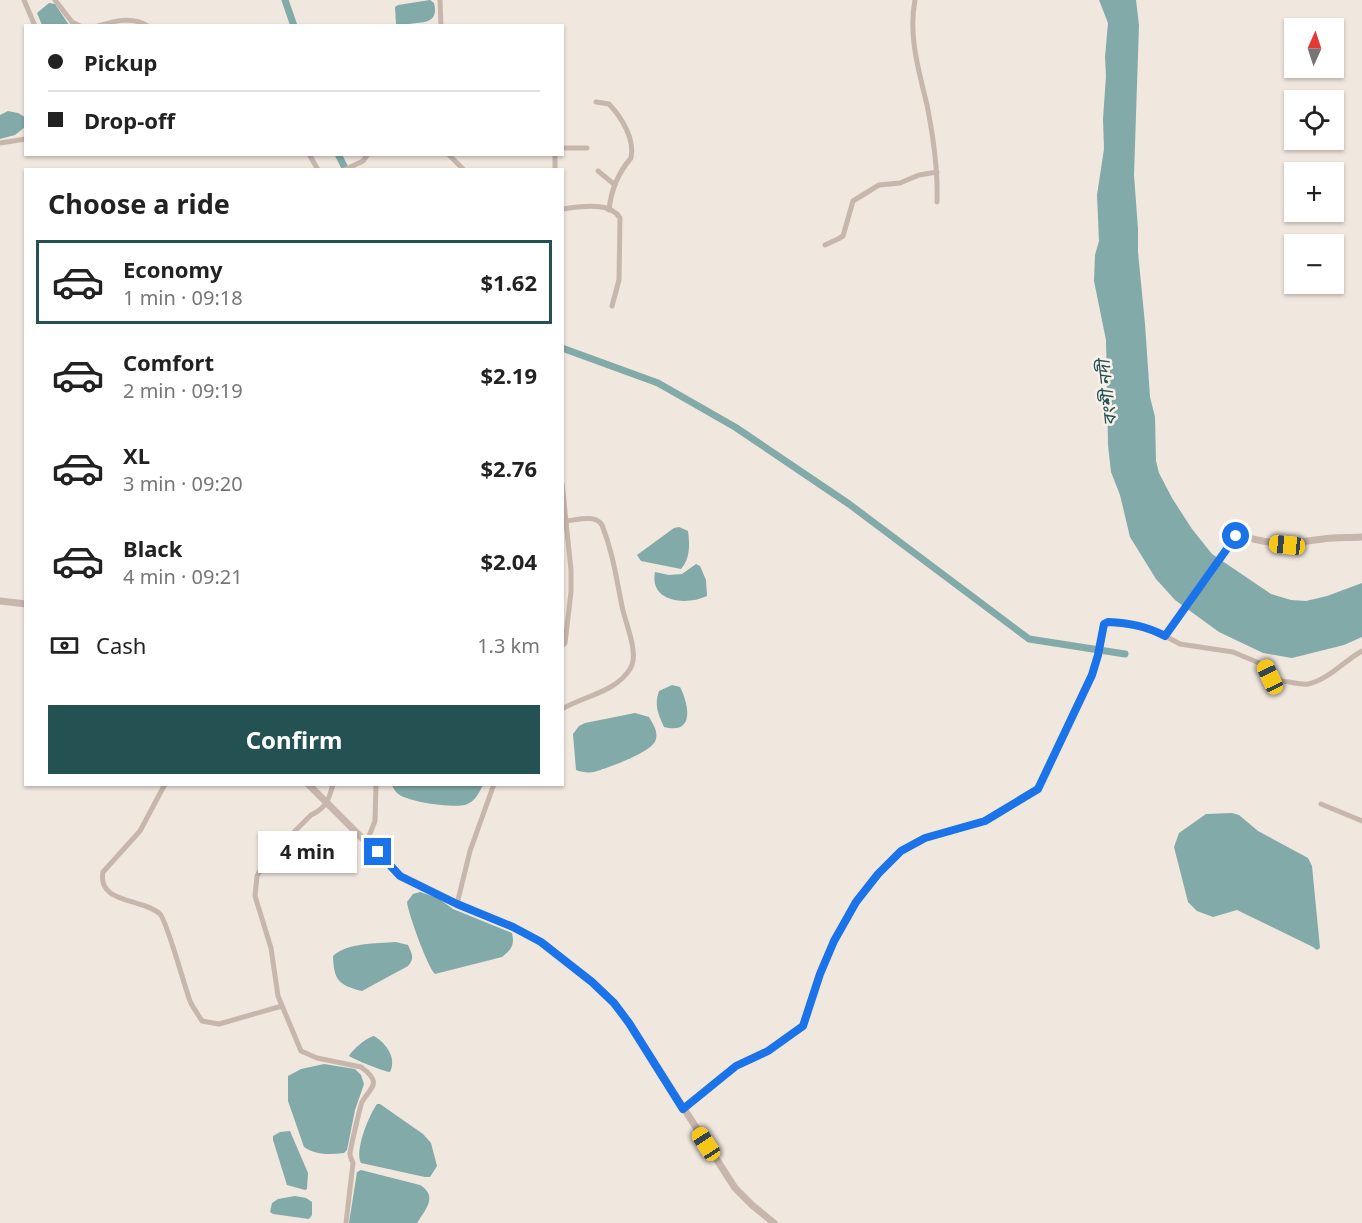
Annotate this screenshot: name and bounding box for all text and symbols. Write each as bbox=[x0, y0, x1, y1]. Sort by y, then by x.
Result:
north arrow bbox=[1284, 18, 1344, 78]
map controls bbox=[1284, 18, 1344, 294]
text: Pickup bbox=[84, 47, 157, 77]
button: locate bbox=[1284, 90, 1344, 150]
text: Drop-off bbox=[84, 105, 175, 135]
button: + bbox=[1284, 162, 1344, 222]
text: Choose a ride bbox=[48, 185, 230, 222]
button: − bbox=[1284, 234, 1344, 294]
text: Economy bbox=[123, 254, 222, 284]
icon: car bbox=[51, 255, 105, 309]
text: $1.62 bbox=[480, 267, 537, 297]
text: 1 min · 09:18 bbox=[123, 284, 243, 311]
text: Comfort bbox=[123, 347, 214, 377]
icon: car bbox=[51, 348, 105, 402]
water label: বংশী নদী bbox=[1090, 356, 1121, 427]
text: $2.19 bbox=[480, 360, 537, 390]
text: 2 min · 09:19 bbox=[123, 377, 243, 404]
text: XL bbox=[123, 440, 150, 470]
icon: car bbox=[51, 441, 105, 495]
text: $2.76 bbox=[480, 453, 537, 483]
text: 3 min · 09:20 bbox=[123, 470, 243, 497]
route start bbox=[1222, 522, 1249, 549]
text: Black bbox=[123, 533, 182, 563]
icon: car bbox=[51, 534, 105, 588]
car bbox=[1268, 534, 1306, 556]
text: $2.04 bbox=[480, 546, 537, 576]
text: 4 min · 09:21 bbox=[123, 563, 243, 590]
icon: cash bbox=[48, 629, 81, 662]
text: Cash bbox=[96, 630, 146, 660]
text: 1.3 km bbox=[477, 632, 540, 659]
car bbox=[1254, 657, 1286, 697]
button: Confirm bbox=[48, 705, 540, 774]
callout: 4 min bbox=[258, 831, 357, 873]
text: 4 min bbox=[280, 838, 335, 865]
route end bbox=[364, 838, 391, 865]
car bbox=[689, 1124, 723, 1164]

